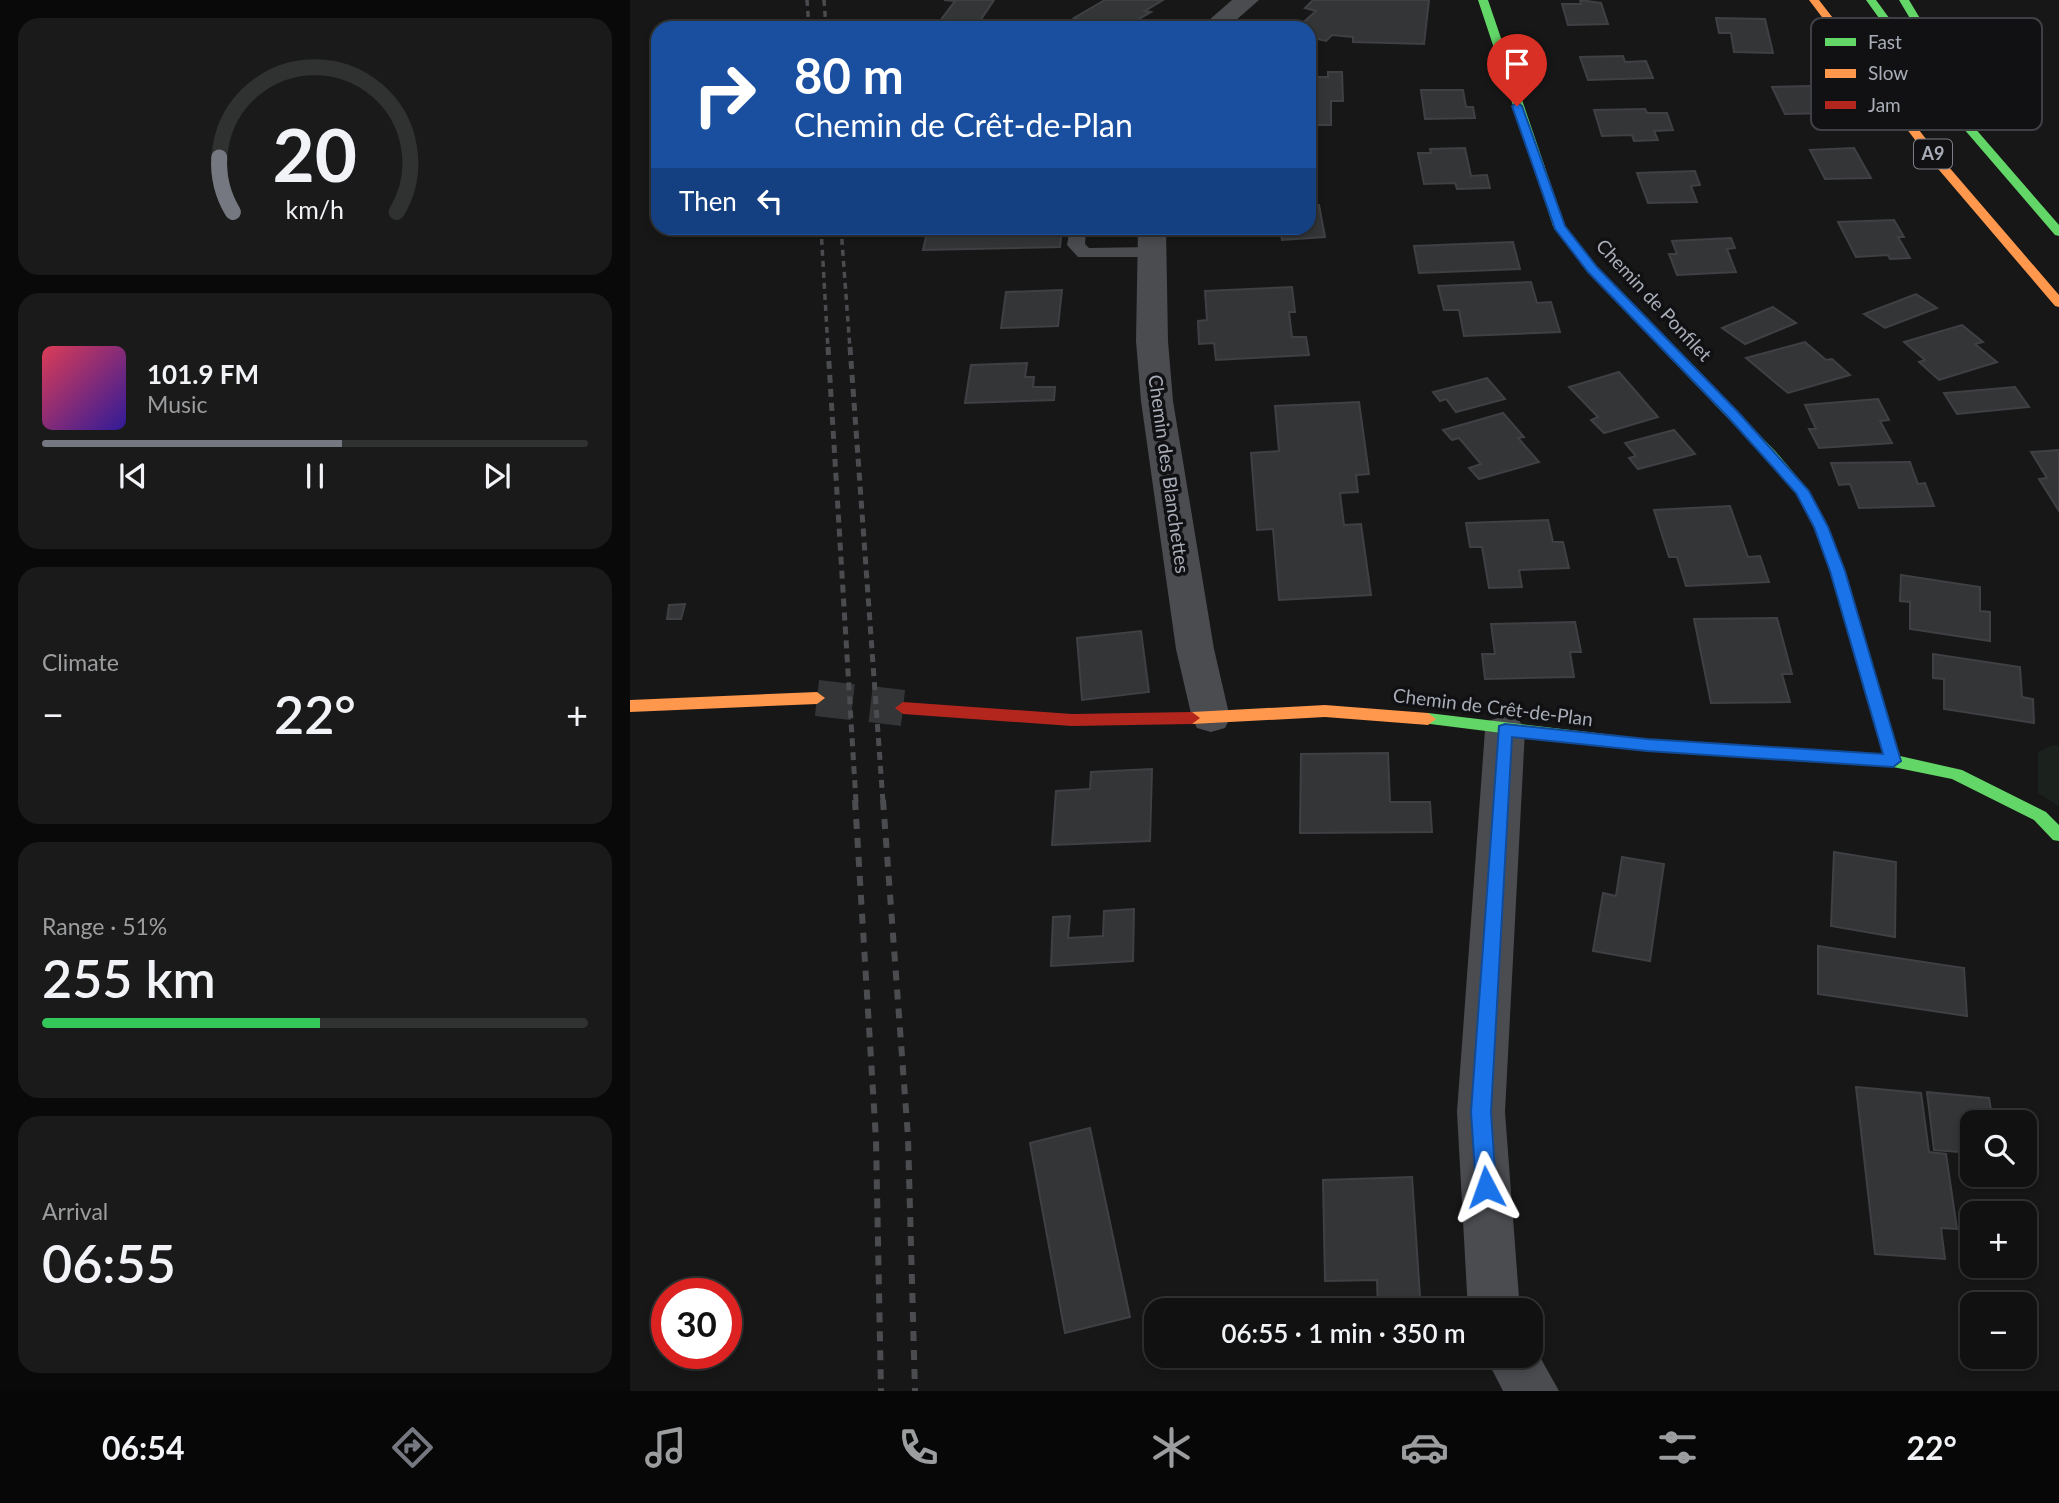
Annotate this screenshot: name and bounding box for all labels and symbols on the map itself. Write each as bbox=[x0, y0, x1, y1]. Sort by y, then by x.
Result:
legend bbox=[1811, 18, 2042, 130]
text: Fast bbox=[1868, 30, 1902, 53]
pin bbox=[1487, 34, 1547, 106]
text: Slow bbox=[1868, 61, 1908, 84]
text: Jam bbox=[1868, 93, 1901, 116]
road number: A9 bbox=[1914, 140, 1952, 168]
street label: Chemin de Ponfilet bbox=[1592, 234, 1717, 366]
street label: Chemin des Blanchettes bbox=[1144, 373, 1195, 575]
street label: Chemin de Crêt-de-Plan bbox=[1392, 683, 1594, 730]
position arrow bbox=[1449, 1150, 1523, 1224]
speed limit sign: 30 bbox=[651, 1278, 742, 1369]

